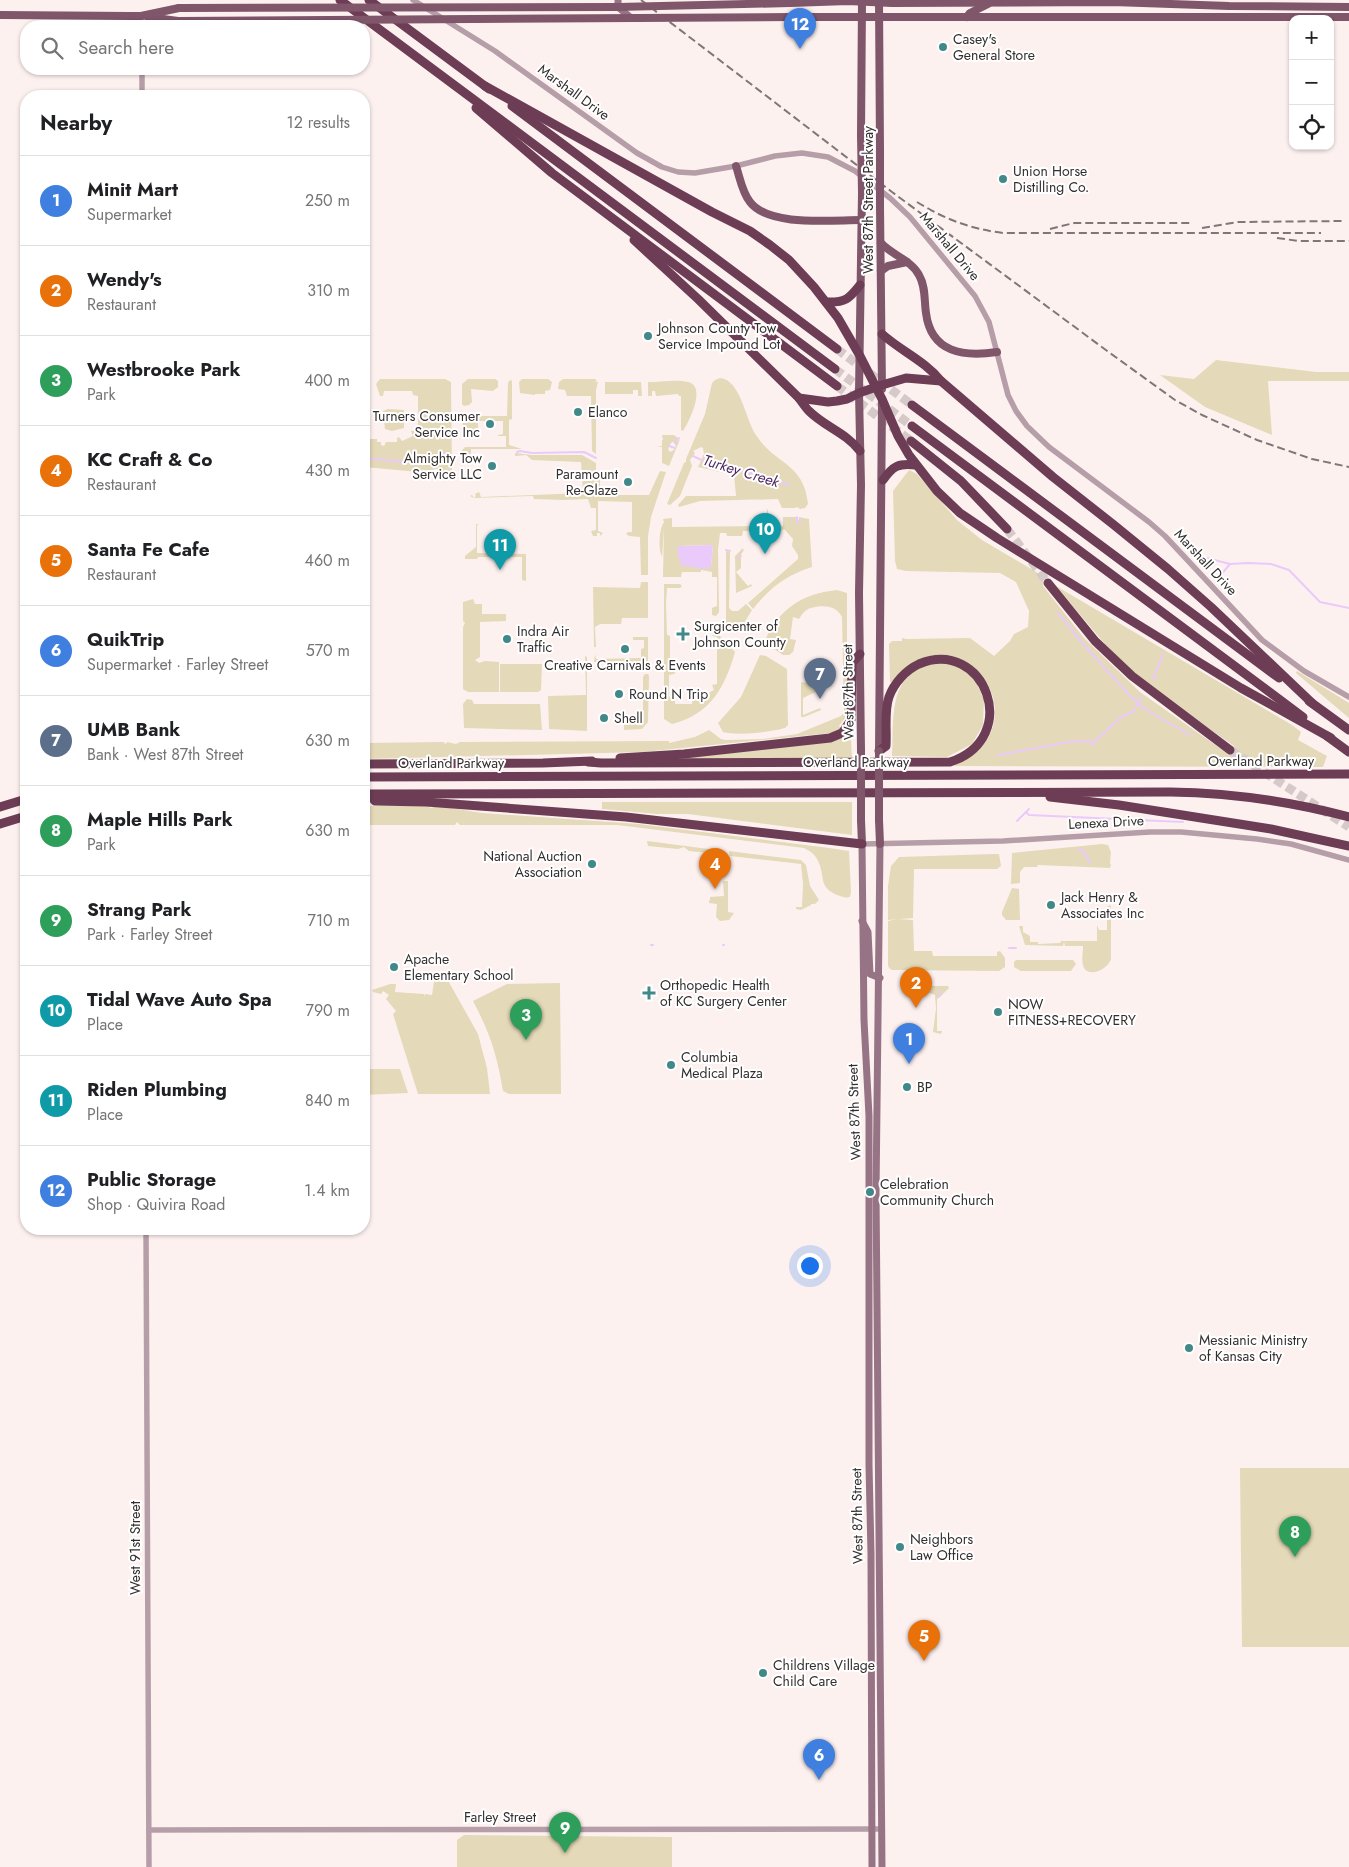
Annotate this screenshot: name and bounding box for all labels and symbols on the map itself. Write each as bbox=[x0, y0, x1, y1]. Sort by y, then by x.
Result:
pin: 12 bbox=[784, 8, 816, 49]
place label: Casey's General Store bbox=[953, 29, 1035, 65]
marker: Casey's General Store bbox=[937, 41, 949, 53]
street label: Marshall Drive bbox=[534, 59, 614, 125]
street label: West 87th Street Parkway bbox=[858, 125, 878, 274]
place label: Union Horse Distilling Co. bbox=[1013, 161, 1089, 197]
marker: Union Horse Distilling Co. bbox=[997, 173, 1009, 185]
street label: Marshall Drive bbox=[915, 207, 985, 285]
place label: Johnson County Tow Service Impound Lot bbox=[656, 318, 781, 354]
marker: Johnson County Tow Service Impound Lot bbox=[642, 330, 654, 342]
place label: Elanco bbox=[588, 402, 628, 422]
place label: Turners Consumer Service Inc bbox=[373, 406, 480, 442]
marker: Elanco bbox=[572, 406, 584, 418]
marker: Turners Consumer Service Inc bbox=[484, 418, 496, 430]
place label: Almighty Tow Service LLC bbox=[404, 448, 482, 484]
water label: Turkey Creek bbox=[700, 449, 782, 493]
marker: Almighty Tow Service LLC bbox=[486, 460, 498, 472]
place label: Paramount Re-Glaze bbox=[556, 464, 619, 500]
marker: Paramount Re-Glaze bbox=[622, 476, 634, 488]
pin: 10 bbox=[749, 513, 781, 554]
street label: Marshall Drive bbox=[1170, 524, 1242, 600]
pin: 11 bbox=[484, 529, 516, 570]
place label: Surgicenter of Johnson County bbox=[692, 616, 787, 652]
place label: Indra Air Traffic bbox=[517, 621, 569, 657]
marker: Surgicenter of Johnson County bbox=[676, 627, 690, 641]
marker: Indra Air Traffic bbox=[501, 633, 513, 645]
marker: Creative Carnivals & Events bbox=[619, 643, 631, 655]
street label: West 87th Street bbox=[837, 643, 859, 740]
place label: Creative Carnivals & Events bbox=[544, 655, 706, 675]
pin: 7 bbox=[804, 658, 836, 699]
place label: Round N Trip bbox=[629, 684, 708, 704]
marker: Round N Trip bbox=[613, 688, 625, 700]
place label: Shell bbox=[614, 708, 643, 728]
marker: Shell bbox=[598, 712, 610, 724]
street label: Overland Parkway bbox=[1208, 751, 1315, 771]
street label: Overland Parkway bbox=[803, 752, 910, 772]
street label: Overland Parkway bbox=[398, 753, 505, 773]
street label: Lenexa Drive bbox=[1068, 810, 1144, 834]
place label: National Auction Association bbox=[483, 846, 582, 882]
pin: 4 bbox=[699, 848, 731, 889]
marker: National Auction Association bbox=[586, 858, 598, 870]
place label: Jack Henry & Associates Inc bbox=[1059, 887, 1144, 923]
marker: Jack Henry & Associates Inc bbox=[1045, 899, 1057, 911]
place label: Apache Elementary School bbox=[404, 949, 514, 985]
marker: Apache Elementary School bbox=[388, 961, 400, 973]
pin: 2 bbox=[900, 967, 932, 1008]
place label: Orthopedic Health of KC Surgery Center bbox=[660, 975, 787, 1011]
marker: Orthopedic Health of KC Surgery Center bbox=[642, 986, 656, 1000]
place label: NOW FITNESS+RECOVERY bbox=[1008, 994, 1136, 1030]
pin: 3 bbox=[510, 999, 542, 1040]
marker: NOW FITNESS+RECOVERY bbox=[992, 1006, 1004, 1018]
pin: 1 bbox=[893, 1023, 925, 1064]
place label: Columbia Medical Plaza bbox=[681, 1047, 763, 1083]
marker: Columbia Medical Plaza bbox=[665, 1059, 677, 1071]
street label: West 87th Street bbox=[842, 1063, 866, 1160]
place label: BP bbox=[917, 1077, 933, 1097]
marker: BP bbox=[901, 1081, 913, 1093]
place label: Celebration Community Church bbox=[880, 1174, 994, 1210]
marker: Celebration Community Church bbox=[864, 1186, 876, 1198]
your location bbox=[797, 1253, 823, 1279]
place label: Messianic Ministry of Kansas City bbox=[1199, 1330, 1308, 1366]
marker: Messianic Ministry of Kansas City bbox=[1183, 1342, 1195, 1354]
street label: West 87th Street bbox=[846, 1467, 868, 1564]
street label: West 91st Street bbox=[125, 1500, 145, 1595]
pin: 8 bbox=[1279, 1516, 1311, 1557]
place label: Neighbors Law Office bbox=[910, 1529, 973, 1565]
marker: Neighbors Law Office bbox=[894, 1541, 906, 1553]
pin: 5 bbox=[908, 1620, 940, 1661]
place label: Childrens Village Child Care bbox=[773, 1655, 875, 1691]
marker: Childrens Village Child Care bbox=[757, 1667, 769, 1679]
pin: 6 bbox=[803, 1739, 835, 1780]
street label: Farley Street bbox=[464, 1807, 537, 1827]
pin: 9 bbox=[549, 1812, 581, 1853]

